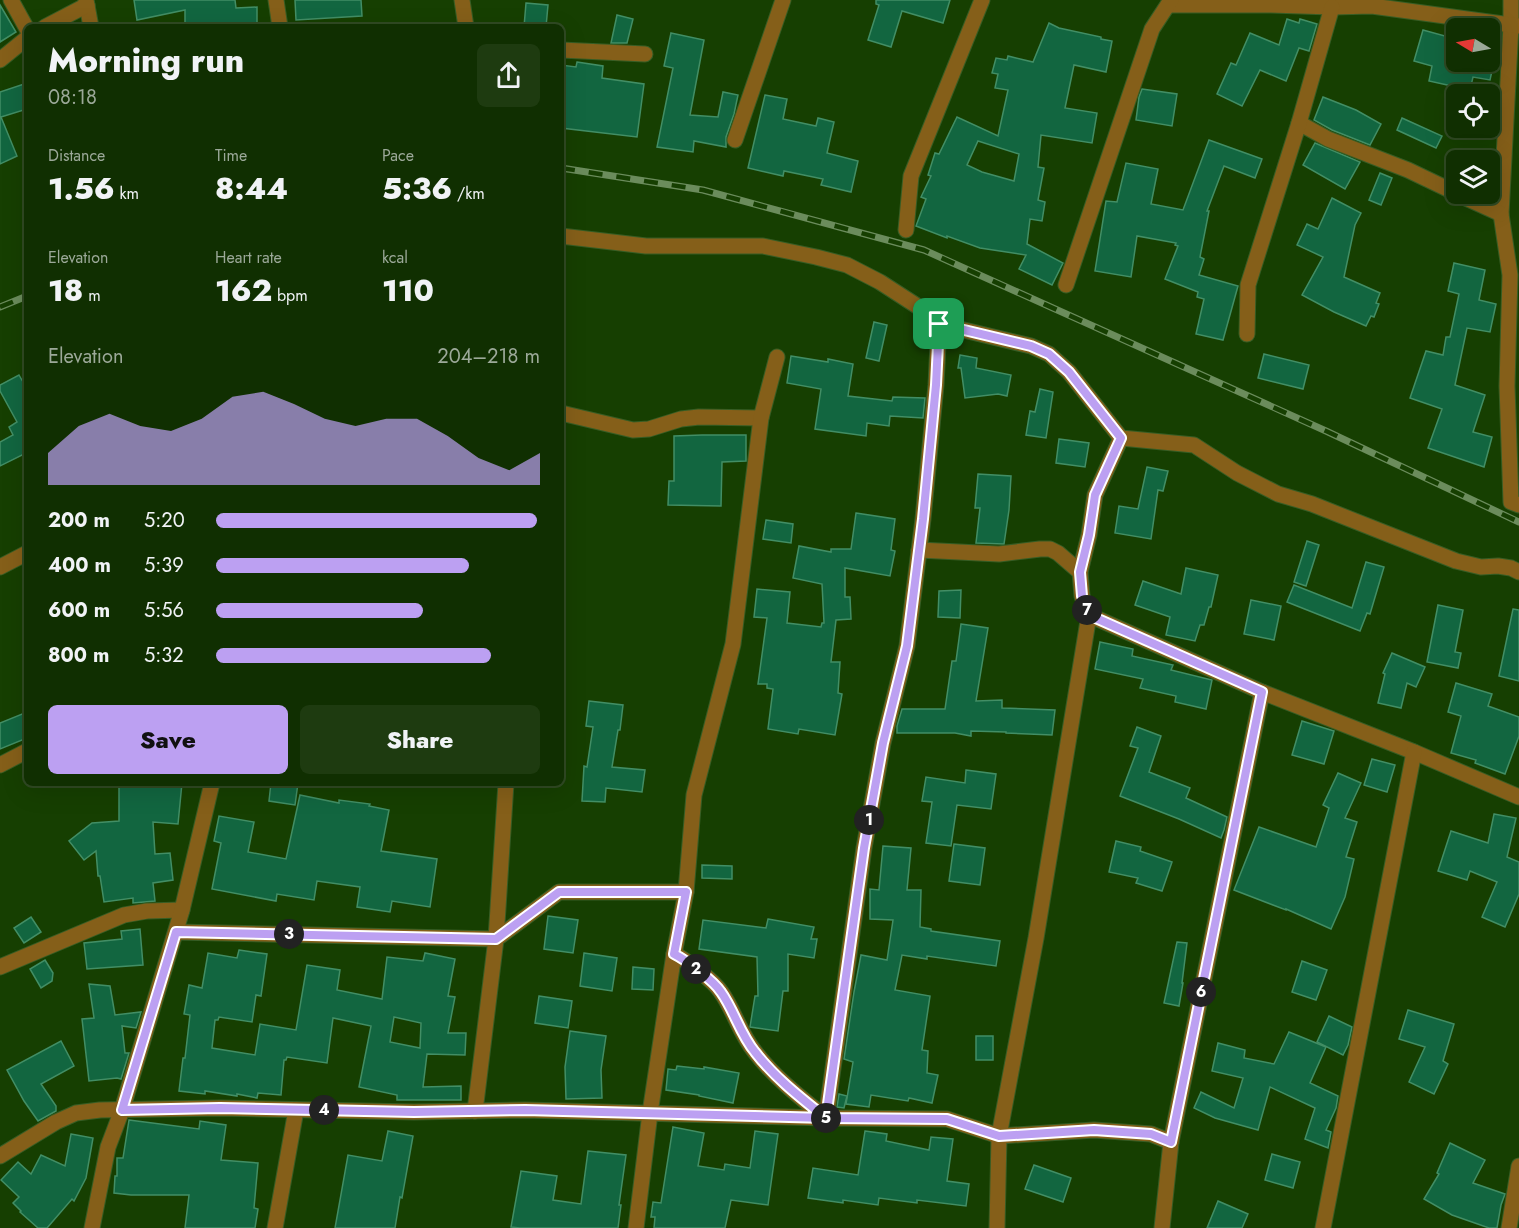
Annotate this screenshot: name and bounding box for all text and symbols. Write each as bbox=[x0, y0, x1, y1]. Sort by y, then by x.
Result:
north arrow bbox=[1446, 18, 1500, 72]
map controls bbox=[1446, 18, 1500, 204]
text: Morning run bbox=[48, 37, 244, 84]
button: share bbox=[477, 44, 540, 107]
text: 08:18 bbox=[48, 83, 97, 112]
button: locate bbox=[1446, 84, 1500, 138]
text: Distance bbox=[48, 144, 105, 167]
text: Time bbox=[215, 144, 247, 167]
text: Pace bbox=[382, 144, 414, 167]
button: layers bbox=[1446, 150, 1500, 204]
text: 1.56 bbox=[48, 167, 115, 210]
text: 8:44 bbox=[215, 167, 288, 210]
text: 5:36 bbox=[382, 167, 452, 210]
text: km bbox=[115, 182, 139, 205]
text: /km bbox=[452, 182, 485, 205]
text: Elevation bbox=[48, 246, 108, 269]
text: Heart rate bbox=[215, 246, 282, 269]
text: kcal bbox=[382, 246, 408, 269]
text: 18 bbox=[48, 269, 83, 312]
text: 162 bbox=[215, 269, 272, 312]
text: 110 bbox=[382, 269, 434, 312]
text: m bbox=[83, 284, 101, 307]
text: bpm bbox=[272, 284, 308, 307]
pin bbox=[913, 298, 964, 349]
icon: arrive bbox=[922, 307, 955, 340]
text: Elevation bbox=[48, 342, 123, 371]
text: 204–218 m bbox=[437, 342, 540, 371]
text: 200 m bbox=[48, 506, 110, 535]
text: 5:20 bbox=[144, 506, 185, 535]
text: 400 m bbox=[48, 551, 111, 580]
text: 5:39 bbox=[144, 551, 184, 580]
pin: 7 bbox=[1072, 595, 1102, 625]
text: 600 m bbox=[48, 596, 110, 625]
text: 5:56 bbox=[144, 596, 184, 625]
text: 7 bbox=[1082, 598, 1092, 621]
text: 800 m bbox=[48, 641, 109, 670]
text: 5:32 bbox=[144, 641, 184, 670]
button: Save bbox=[48, 705, 288, 774]
button: Share bbox=[300, 705, 540, 774]
pin: 1 bbox=[854, 805, 884, 835]
text: 1 bbox=[865, 808, 873, 831]
pin: 3 bbox=[274, 919, 304, 949]
text: 3 bbox=[284, 922, 294, 945]
pin: 2 bbox=[681, 954, 711, 984]
text: 2 bbox=[691, 957, 701, 980]
pin: 6 bbox=[1186, 977, 1216, 1007]
text: 6 bbox=[1196, 980, 1206, 1003]
pin: 4 bbox=[309, 1095, 339, 1125]
text: 4 bbox=[318, 1098, 330, 1121]
pin: 5 bbox=[811, 1103, 841, 1133]
text: 5 bbox=[821, 1106, 831, 1129]

